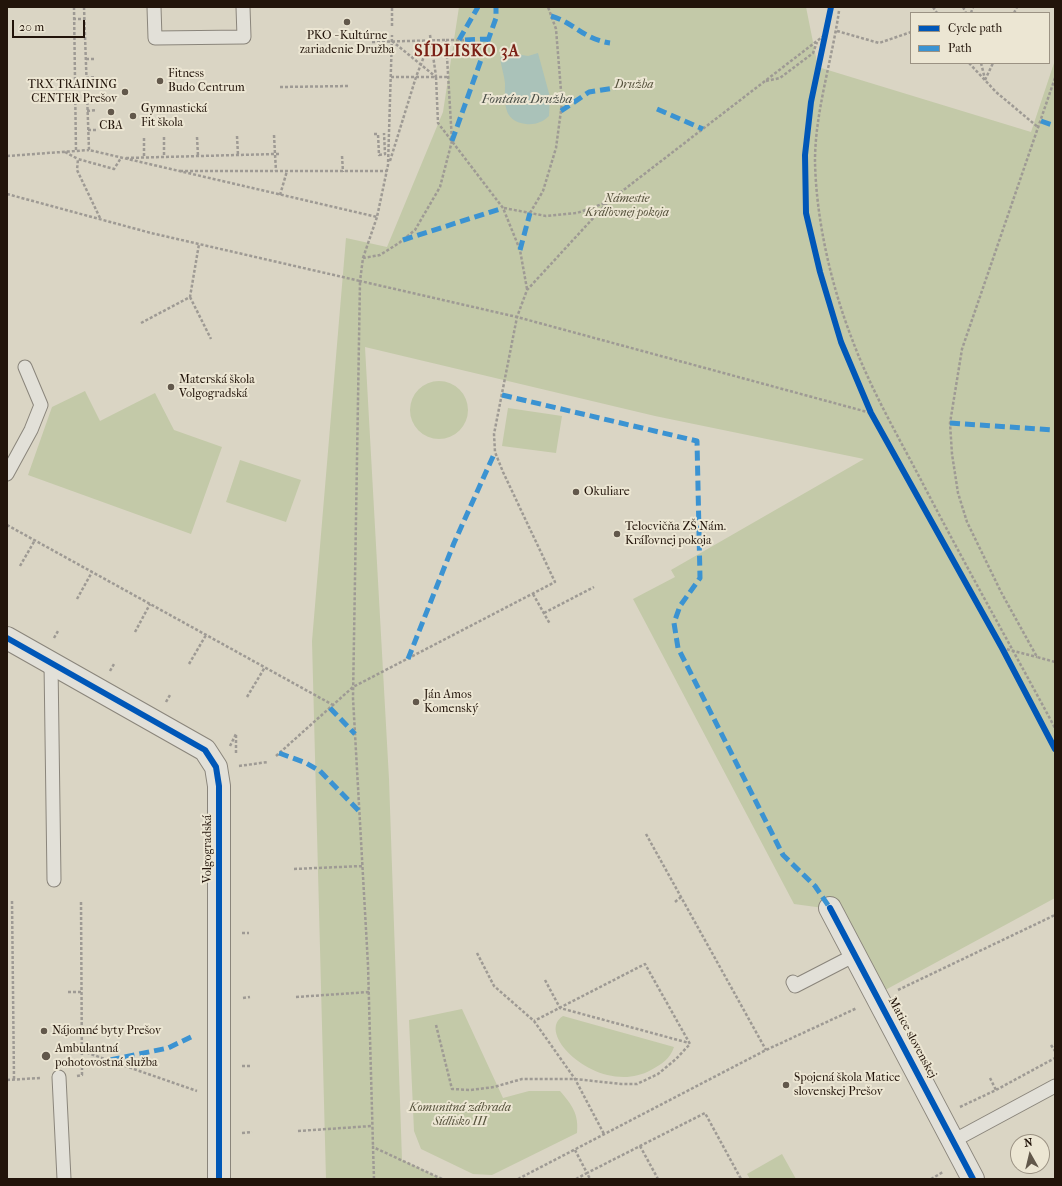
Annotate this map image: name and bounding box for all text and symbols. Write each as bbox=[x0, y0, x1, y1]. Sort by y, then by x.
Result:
scale bar bbox=[14, 12, 87, 38]
legend bbox=[910, 12, 1050, 64]
marker: PKO - Kultúrne zariadenie Družba bbox=[342, 17, 352, 27]
text: 20 m bbox=[19, 20, 44, 34]
text: Cycle path bbox=[948, 21, 1002, 35]
place label: PKO - Kultúrne zariadenie Družba bbox=[300, 29, 394, 57]
text: Path bbox=[948, 41, 972, 55]
district label: SÍDLISKO 3A bbox=[414, 42, 520, 62]
place label: Fitness Budo Centrum bbox=[168, 67, 245, 95]
marker: Fitness Budo Centrum bbox=[155, 76, 165, 86]
place label: TRX TRAINING CENTER Prešov bbox=[28, 78, 117, 106]
park label: Družba bbox=[614, 78, 654, 92]
marker: TRX TRAINING CENTER Prešov bbox=[120, 87, 130, 97]
water label: Fontána Družba bbox=[482, 92, 572, 108]
place label: Gymnastická Fit škola bbox=[141, 102, 207, 130]
marker: CBA bbox=[106, 107, 116, 117]
marker: Gymnastická Fit škola bbox=[128, 111, 138, 121]
place label: CBA bbox=[99, 119, 123, 133]
park label: Námestie Kráľovnej pokoja bbox=[585, 192, 669, 220]
place label: Materská škola Volgogradská bbox=[179, 373, 255, 401]
marker: Materská škola Volgogradská bbox=[166, 382, 176, 392]
place label: Okuliare bbox=[584, 485, 630, 499]
marker: Okuliare bbox=[571, 487, 581, 497]
place label: Telocvičňa ZŠ Nám. Kráľovnej pokoja bbox=[625, 520, 726, 548]
marker: Telocvičňa ZŠ Nám. Kráľovnej pokoja bbox=[612, 529, 622, 539]
place label: Ján Amos Komenský bbox=[424, 688, 478, 716]
marker: Ján Amos Komenský bbox=[411, 697, 421, 707]
street label: Volgogradská bbox=[201, 815, 215, 883]
street label: Matice slovenskej bbox=[885, 995, 939, 1081]
place label: Nájomné byty Prešov bbox=[52, 1024, 161, 1038]
marker: Nájomné byty Prešov bbox=[39, 1026, 49, 1036]
place label: Ambulantná pohotovostná služba bbox=[55, 1042, 158, 1070]
marker: Ambulantná pohotovostná služba bbox=[40, 1050, 52, 1062]
place label: Spojená škola Matice slovenskej Prešov bbox=[794, 1071, 900, 1099]
marker: Spojená škola Matice slovenskej Prešov bbox=[781, 1080, 791, 1090]
park label: Komunitná záhrada Sídlisko III bbox=[409, 1101, 511, 1129]
north arrow bbox=[1010, 1134, 1050, 1174]
text: N bbox=[1023, 1136, 1033, 1150]

